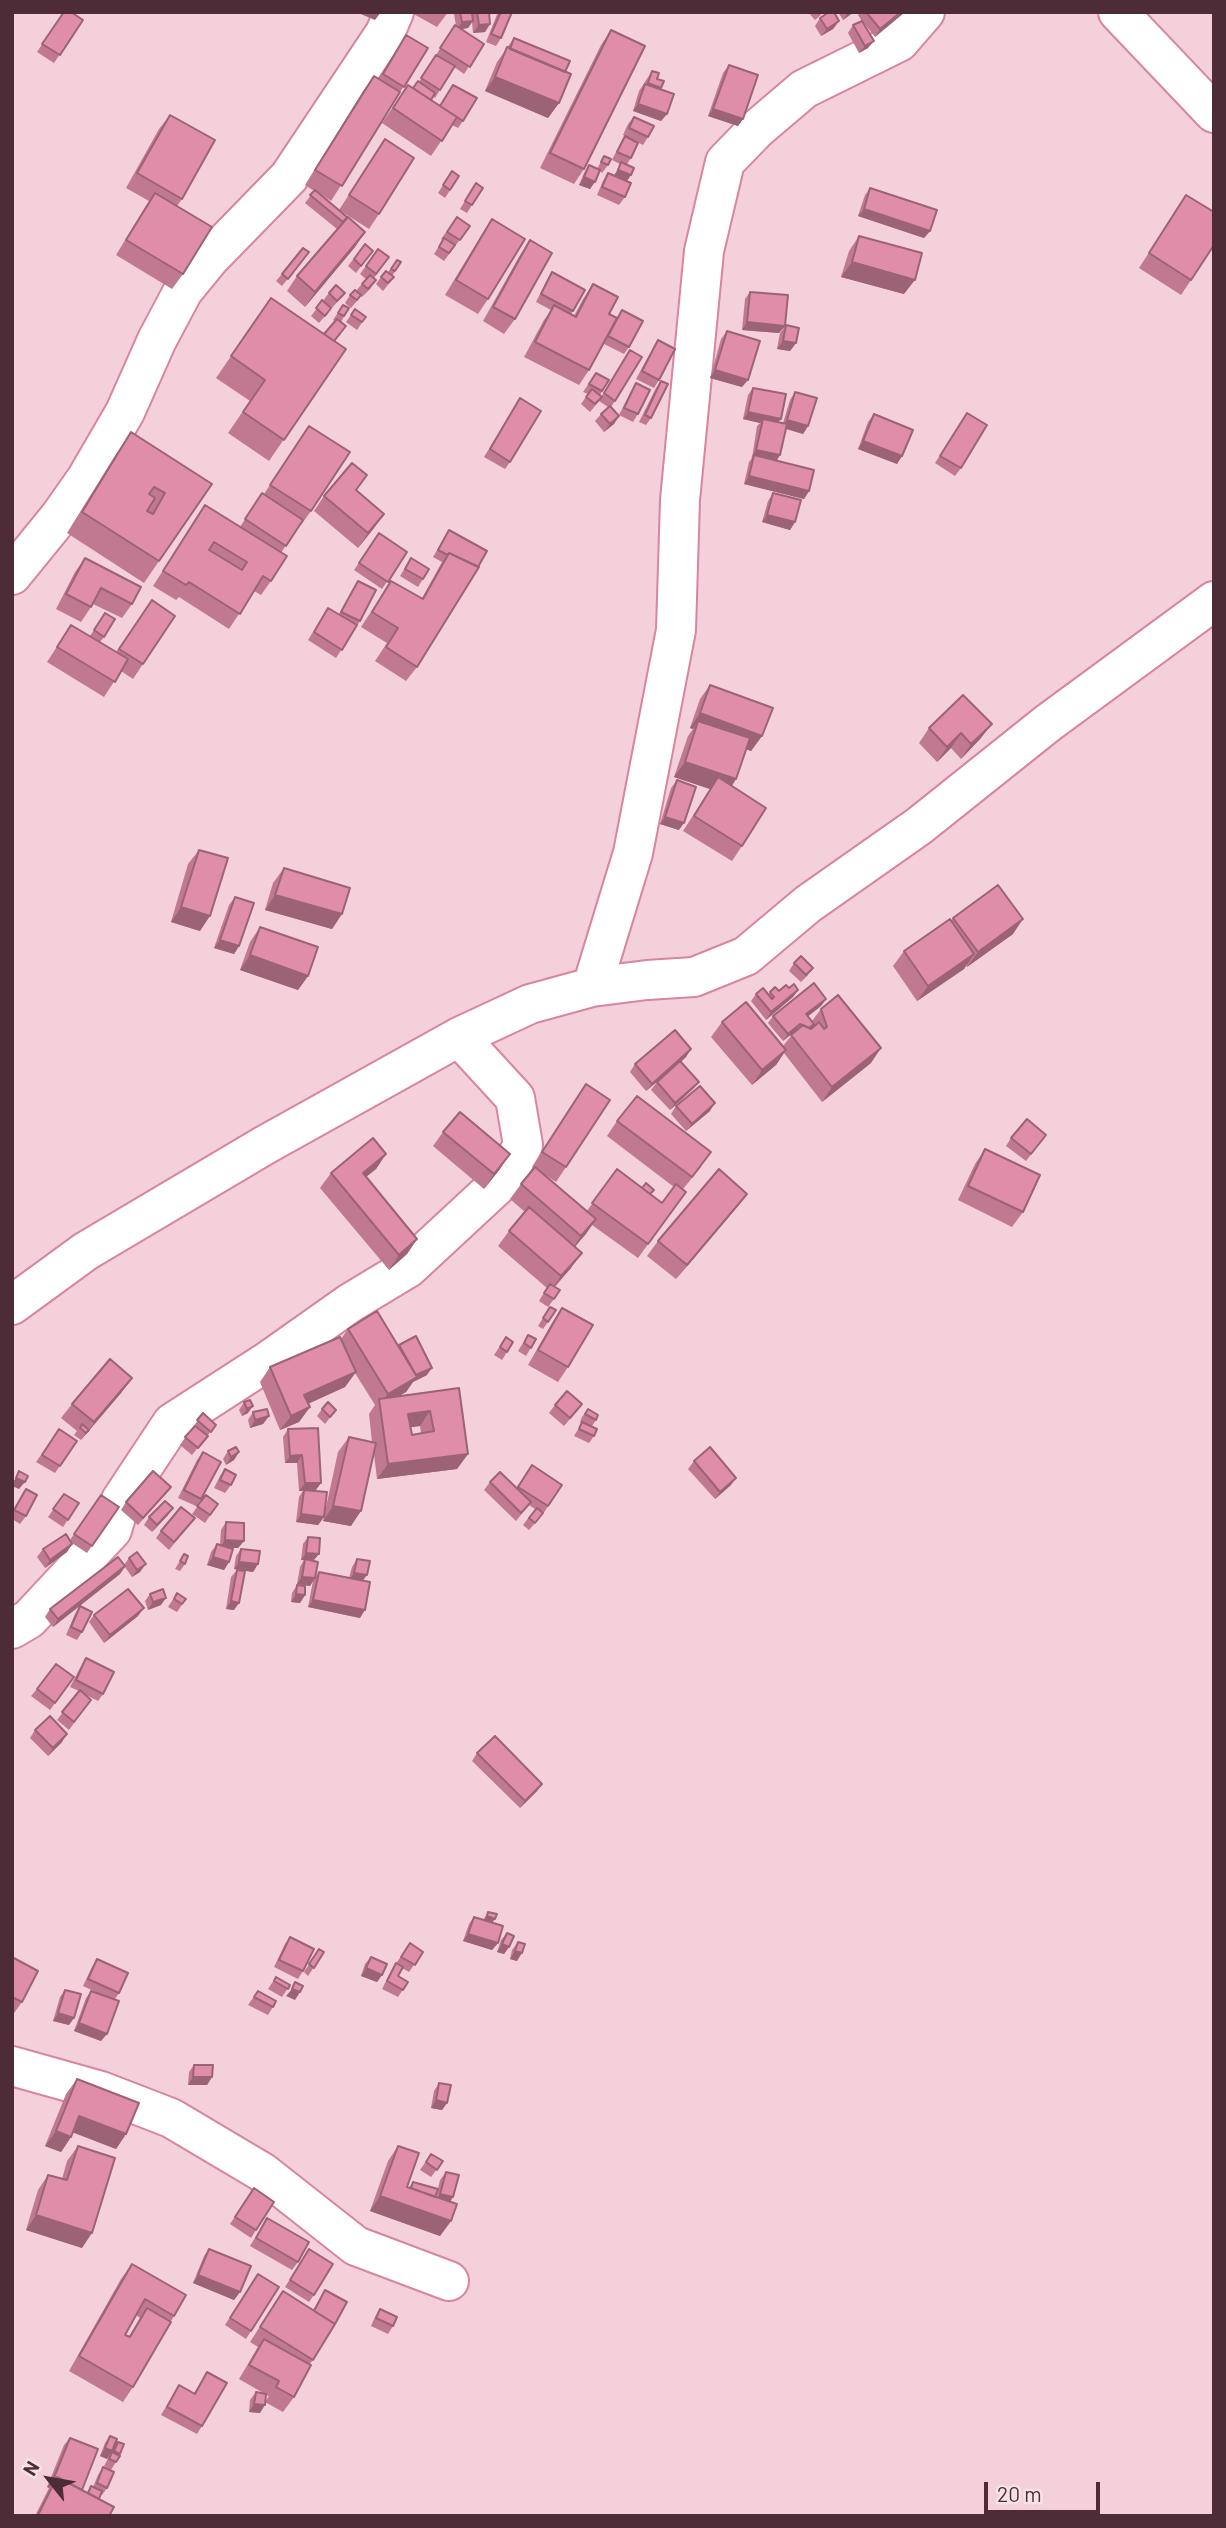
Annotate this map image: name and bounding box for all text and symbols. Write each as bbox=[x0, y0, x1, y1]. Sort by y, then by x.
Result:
north arrow bbox=[14, 2444, 84, 2514]
text: N bbox=[17, 2457, 44, 2479]
scale bar bbox=[988, 2468, 1104, 2512]
text: 20 m bbox=[997, 2481, 1042, 2506]

